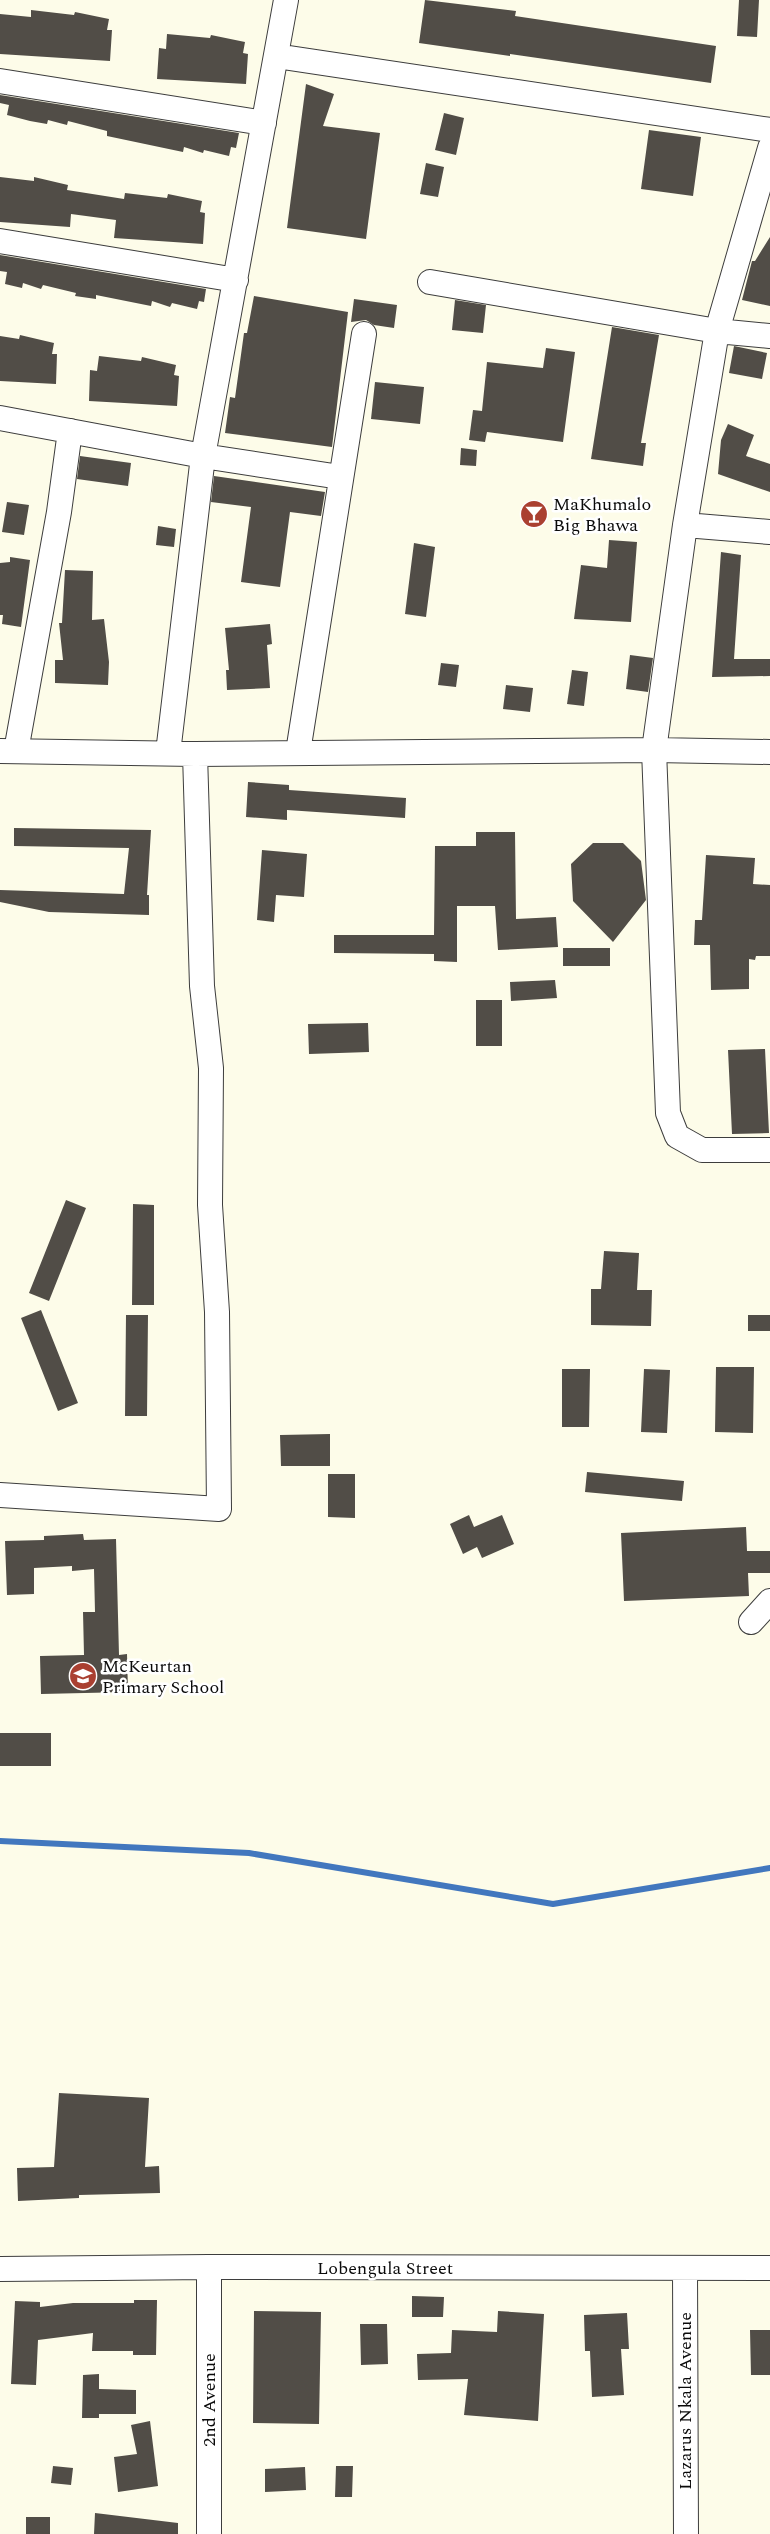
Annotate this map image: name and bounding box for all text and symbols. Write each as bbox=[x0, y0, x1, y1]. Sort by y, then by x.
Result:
place label: MaKhumalo Big Bhawa bbox=[553, 491, 651, 539]
bar icon: MaKhumalo Big Bhawa bbox=[519, 499, 549, 529]
place label: McKeurtan Primary School bbox=[102, 1653, 224, 1701]
school or university icon: McKeurtan Primary School bbox=[68, 1661, 98, 1691]
street label: Lobengula Street bbox=[317, 2255, 453, 2282]
street label: Lazarus Nkala Avenue bbox=[672, 2312, 699, 2490]
street label: 2nd Avenue bbox=[196, 2353, 223, 2447]

